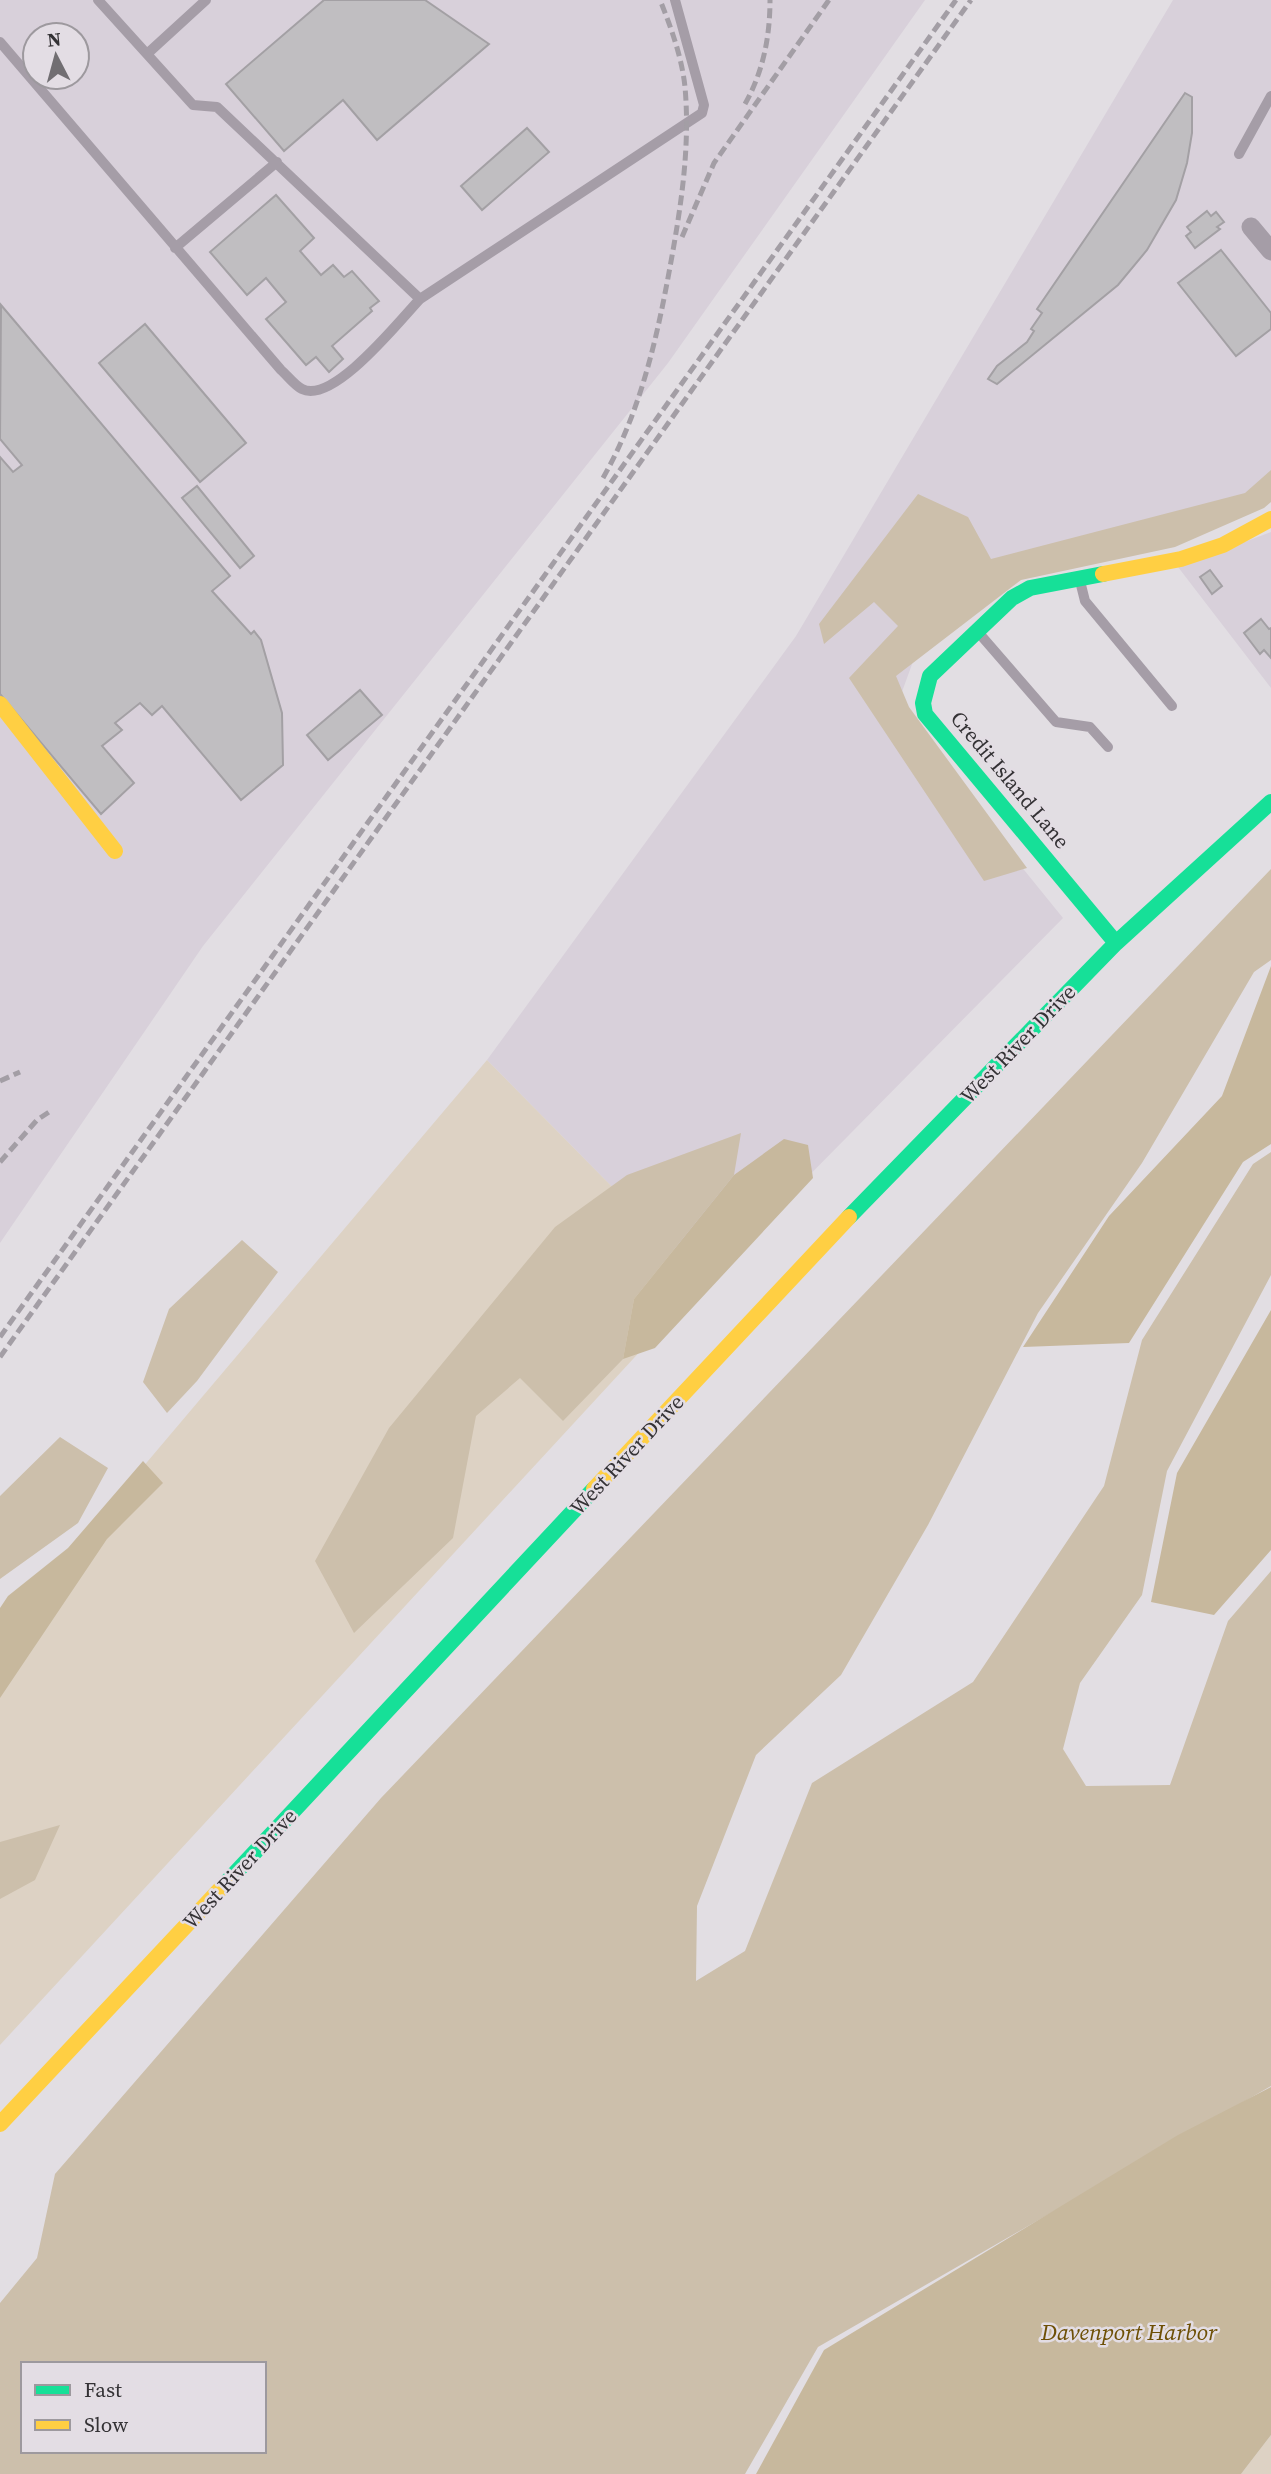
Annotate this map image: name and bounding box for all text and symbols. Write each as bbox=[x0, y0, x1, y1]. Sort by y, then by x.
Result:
north arrow bbox=[21, 21, 91, 91]
text: N bbox=[46, 25, 63, 53]
street label: Credit Island Lane bbox=[944, 705, 1077, 855]
street label: West River Drive bbox=[953, 978, 1082, 1110]
street label: West River Drive bbox=[563, 1388, 690, 1521]
street label: West River Drive bbox=[176, 1802, 303, 1935]
water label: Davenport Harbor bbox=[1040, 2316, 1218, 2348]
legend bbox=[21, 2362, 266, 2453]
text: Fast bbox=[84, 2375, 122, 2404]
text: Slow bbox=[84, 2410, 128, 2439]

